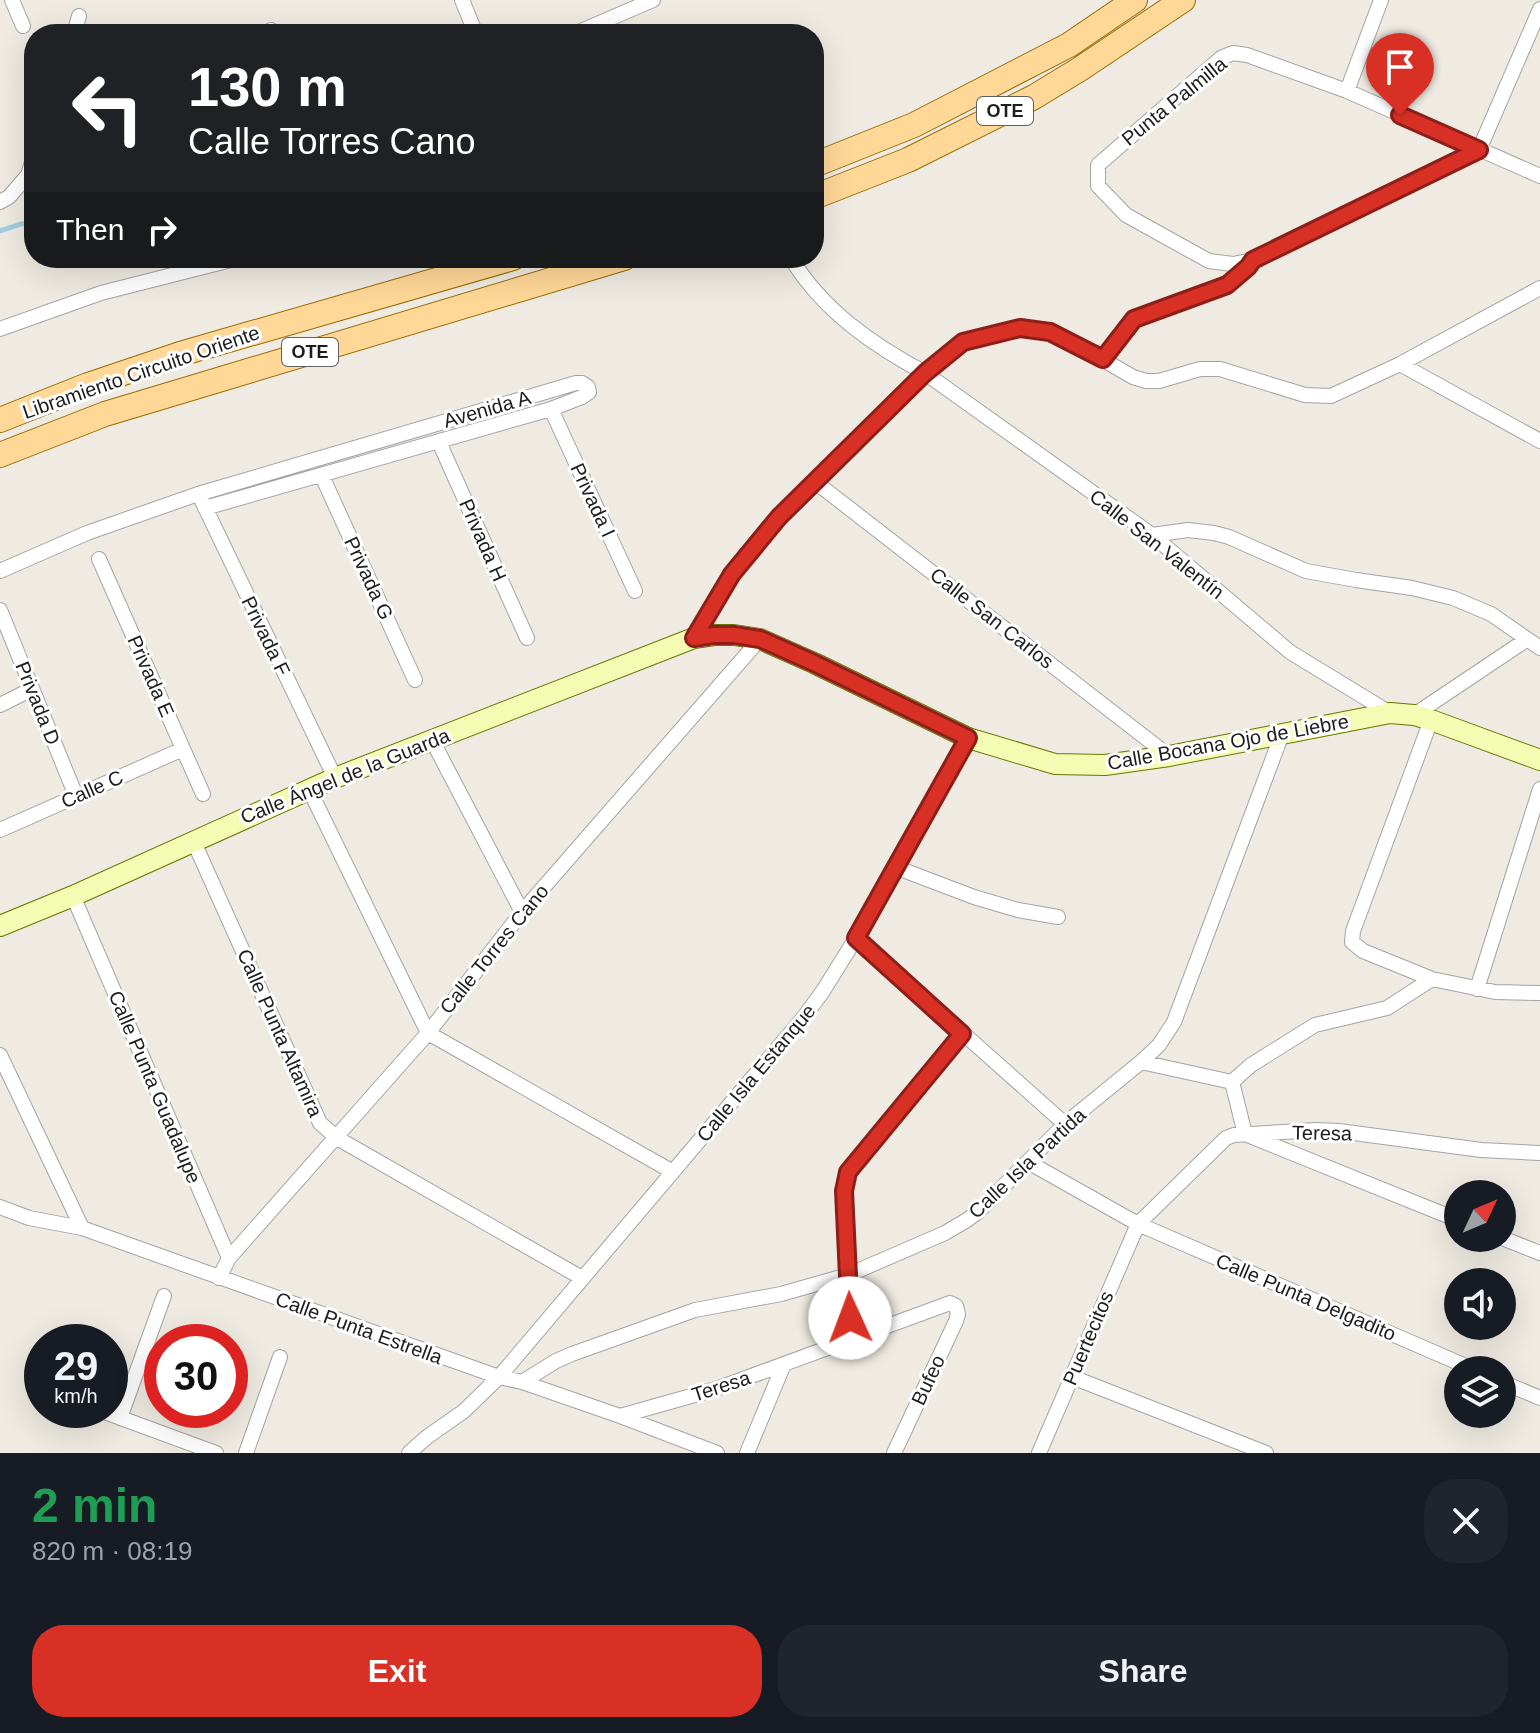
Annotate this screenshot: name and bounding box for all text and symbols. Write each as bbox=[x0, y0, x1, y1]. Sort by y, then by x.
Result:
pin bbox=[1366, 33, 1434, 115]
icon: arrive bbox=[1378, 45, 1422, 89]
street label: Punta Palmilla bbox=[1117, 52, 1231, 150]
text: 130 m bbox=[188, 55, 347, 118]
icon: left bbox=[56, 56, 160, 160]
road number: OTE bbox=[977, 97, 1033, 125]
text: Calle Torres Cano bbox=[188, 121, 475, 162]
icon: right bbox=[140, 208, 184, 252]
text: Then bbox=[56, 213, 124, 246]
street label: Libramiento Circuito Oriente bbox=[20, 321, 262, 423]
road number: OTE bbox=[282, 338, 338, 366]
street label: Avenida A bbox=[441, 386, 534, 432]
street label: Privada I bbox=[566, 460, 620, 540]
street label: Calle San Valentín bbox=[1086, 485, 1228, 603]
street label: Privada H bbox=[455, 495, 511, 585]
street label: Privada G bbox=[340, 533, 398, 623]
street label: Calle San Carlos bbox=[926, 563, 1058, 673]
street label: Privada F bbox=[237, 593, 295, 679]
street label: Privada E bbox=[123, 632, 179, 720]
street label: Privada D bbox=[11, 658, 65, 748]
street label: Calle Bocana Ojo de Liebre bbox=[1106, 710, 1350, 774]
street label: Calle Ángel de la Guarda bbox=[237, 724, 454, 828]
street label: Calle C bbox=[58, 766, 126, 812]
street label: Calle Torres Cano bbox=[435, 880, 553, 1018]
street label: Calle Punta Altamira bbox=[233, 946, 327, 1121]
street label: Calle Punta Guadalupe bbox=[104, 988, 206, 1186]
street label: Calle Isla Estanque bbox=[692, 1000, 820, 1146]
street label: Calle Isla Partida bbox=[964, 1103, 1090, 1223]
street label: Teresa bbox=[1292, 1121, 1353, 1145]
north arrow bbox=[1444, 1180, 1516, 1252]
map controls bbox=[1444, 1180, 1516, 1428]
street label: Calle Punta Delgadito bbox=[1213, 1249, 1399, 1345]
button: sound bbox=[1444, 1268, 1516, 1340]
position arrow bbox=[808, 1276, 892, 1360]
street label: Calle Punta Estrella bbox=[273, 1288, 446, 1369]
street label: Puertecitos bbox=[1058, 1288, 1118, 1388]
speed limit sign: 30 bbox=[144, 1324, 248, 1428]
text: 29 bbox=[54, 1344, 98, 1388]
street label: Bufeo bbox=[907, 1352, 949, 1408]
button: layers bbox=[1444, 1356, 1516, 1428]
street label: Teresa bbox=[689, 1366, 754, 1406]
text: km/h bbox=[54, 1385, 98, 1407]
text: 2 min bbox=[32, 1479, 157, 1532]
button: close bbox=[1424, 1479, 1508, 1563]
text: 820 m · 08:19 bbox=[32, 1536, 192, 1566]
button: Exit bbox=[32, 1625, 762, 1717]
button: Share bbox=[778, 1625, 1508, 1717]

